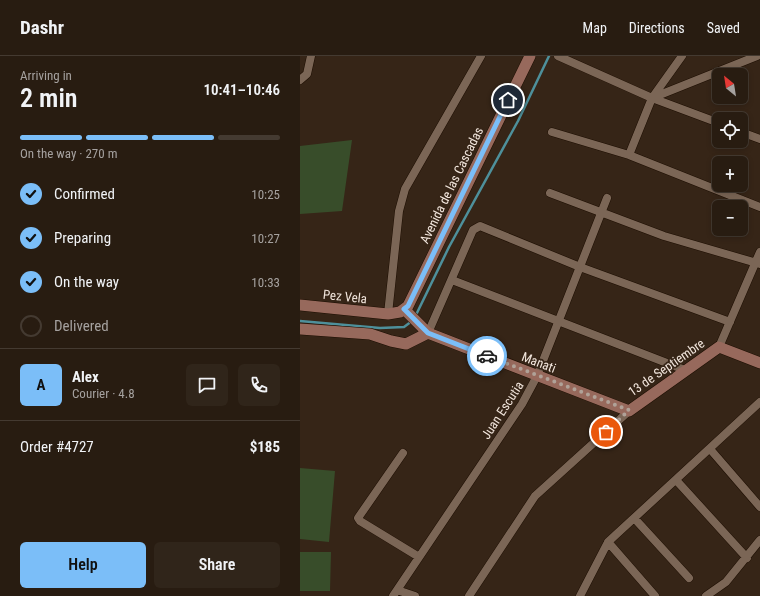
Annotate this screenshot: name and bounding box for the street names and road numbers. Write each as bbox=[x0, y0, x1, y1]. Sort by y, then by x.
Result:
street label: Avenida de las Cascadas bbox=[417, 124, 486, 246]
street label: Pez Vela bbox=[322, 287, 368, 306]
street label: 13 de Septiembre bbox=[625, 336, 707, 399]
street label: Manati bbox=[520, 349, 558, 376]
street label: Juan Escutia bbox=[478, 379, 527, 442]

